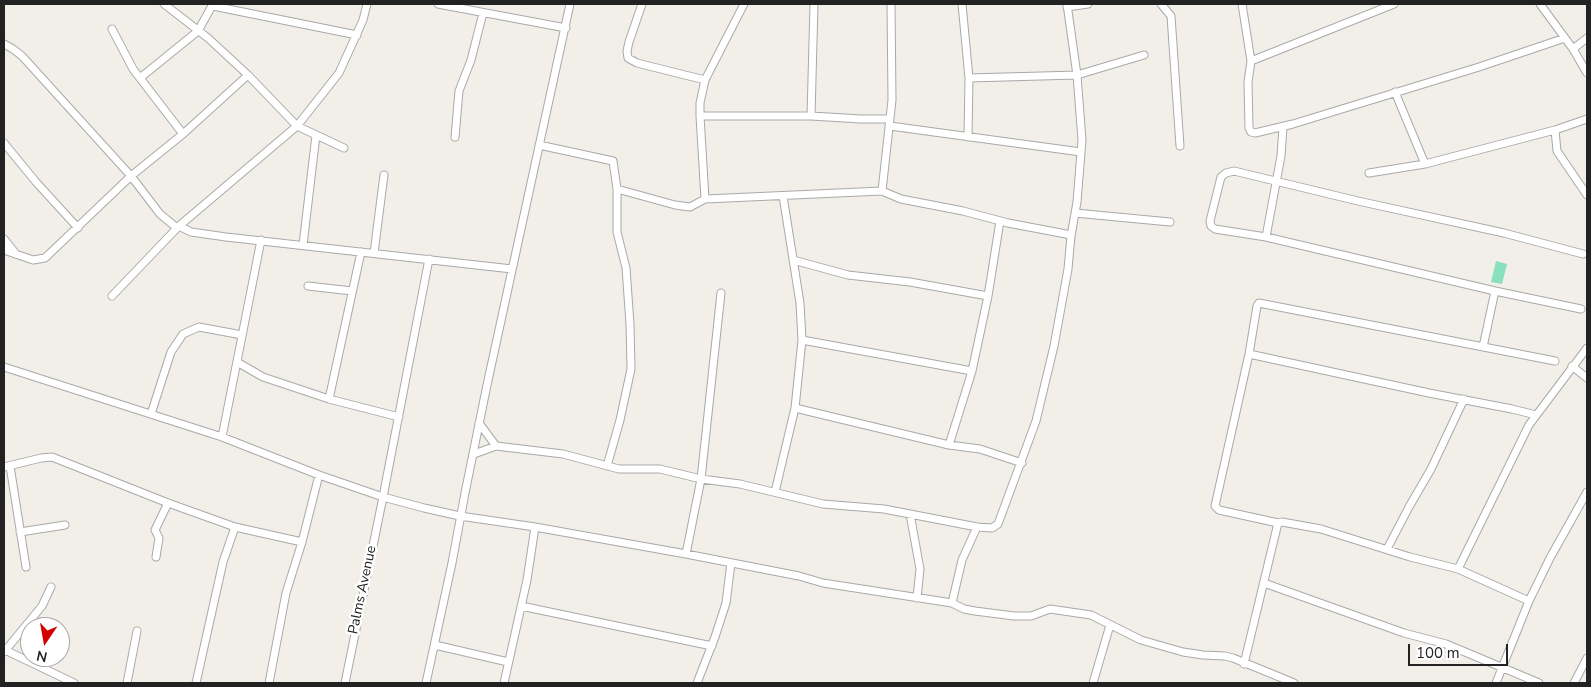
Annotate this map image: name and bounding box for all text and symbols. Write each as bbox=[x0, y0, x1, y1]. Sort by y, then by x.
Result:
street label: Palms Avenue bbox=[345, 544, 381, 636]
north arrow bbox=[20, 617, 70, 667]
scale bar bbox=[1411, 634, 1511, 666]
text: 100 m bbox=[1416, 643, 1460, 663]
text: N bbox=[35, 646, 49, 667]

